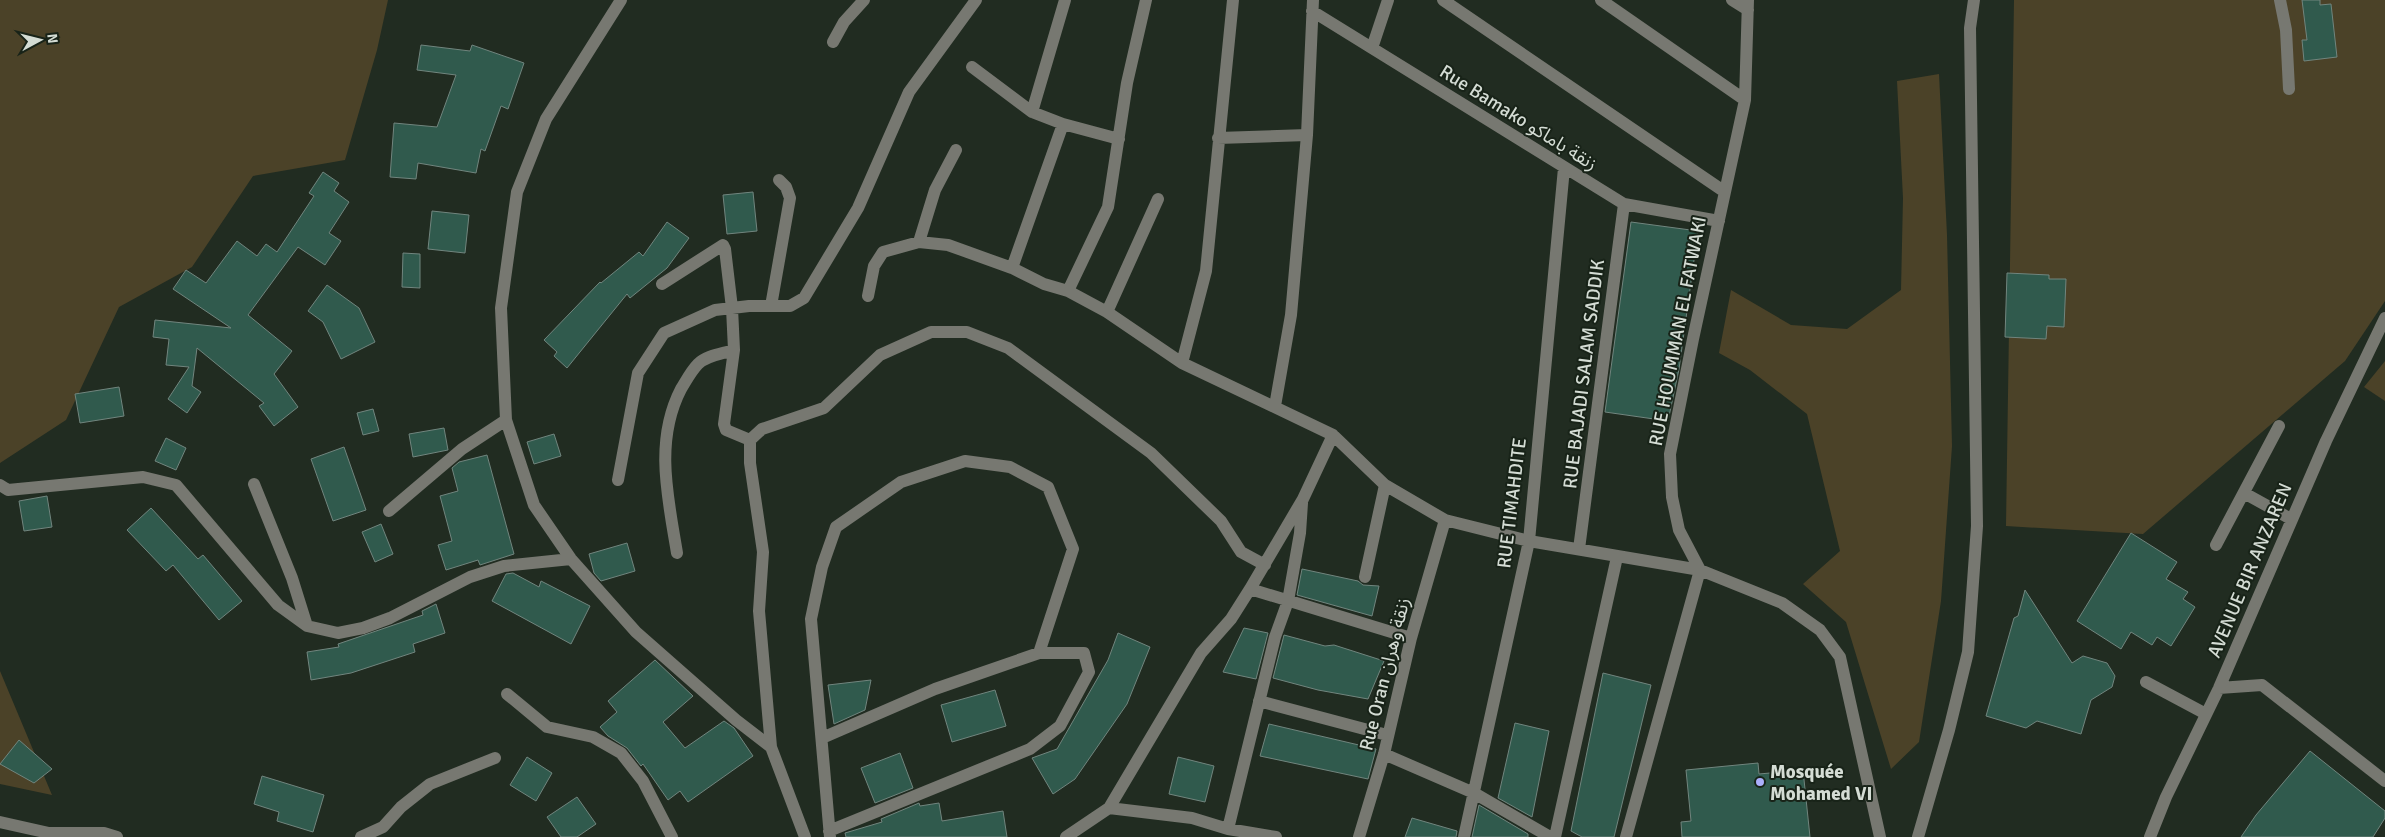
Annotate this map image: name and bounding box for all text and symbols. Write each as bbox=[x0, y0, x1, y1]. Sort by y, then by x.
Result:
north arrow bbox=[15, 15, 65, 65]
text: N bbox=[43, 33, 61, 44]
street label: Rue Bamako زنقة باماكو bbox=[1435, 60, 1602, 176]
street label: RUE HOUMMAN EL FATWAKI bbox=[1644, 214, 1712, 448]
street label: RUE BAJADI SALAM SADDIK bbox=[1558, 257, 1610, 490]
street label: RUE TIMAHDITE bbox=[1492, 436, 1532, 570]
street label: AVENUE BIR ANZAREN bbox=[2202, 479, 2298, 661]
street label: Rue Oran زنقة وهران bbox=[1354, 595, 1416, 753]
place label: Mosquée Mohamed VI bbox=[1770, 760, 1873, 806]
marker: Mosquée Mohamed VI bbox=[1754, 776, 1766, 788]

